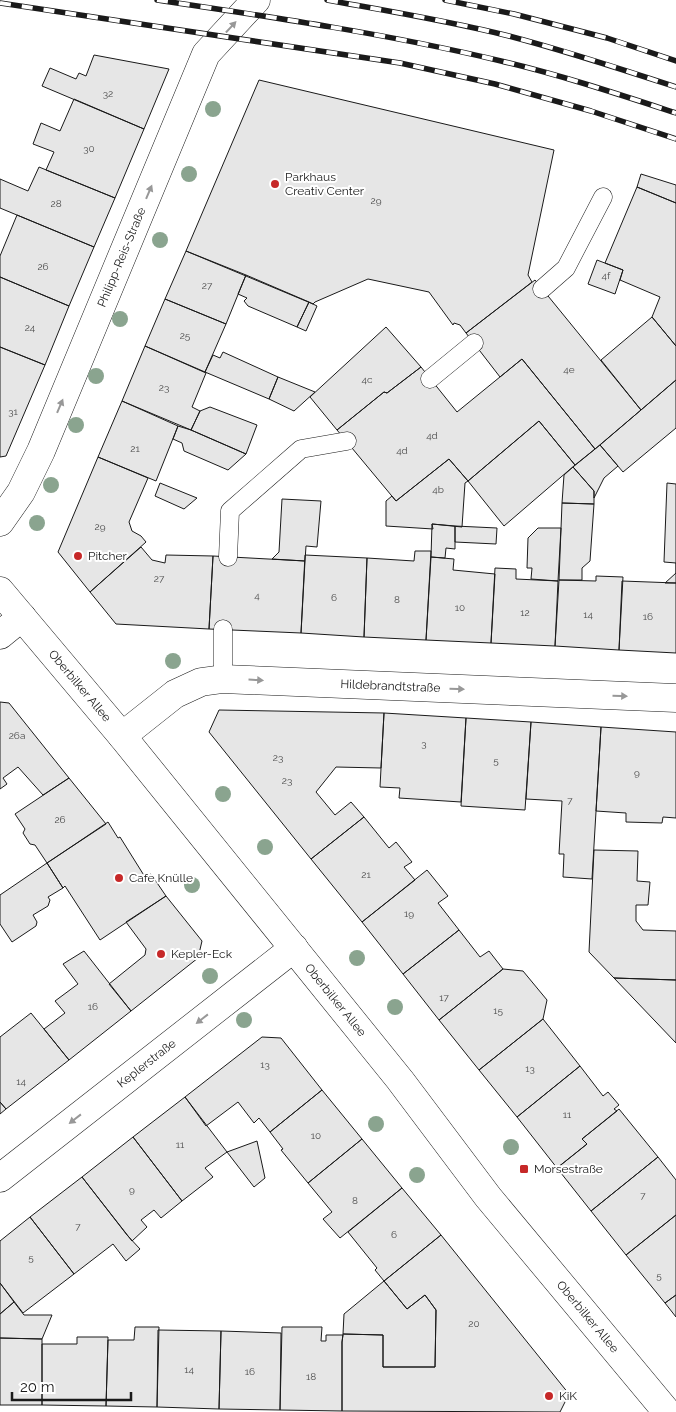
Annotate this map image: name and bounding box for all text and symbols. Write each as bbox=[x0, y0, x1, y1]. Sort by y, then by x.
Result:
one-way arrow bbox=[225, 21, 237, 33]
house number: 32 bbox=[103, 88, 113, 99]
house number: 30 bbox=[83, 143, 95, 154]
place label: Parkhaus Creativ Center bbox=[285, 170, 365, 198]
marker: Parkhaus Creativ Center bbox=[269, 178, 281, 190]
one-way arrow bbox=[145, 184, 153, 199]
house number: 29 bbox=[370, 195, 382, 206]
house number: 28 bbox=[50, 198, 62, 209]
street label: Philipp-Reis-Straße bbox=[95, 205, 148, 309]
house number: 26 bbox=[37, 261, 49, 272]
house number: 4f bbox=[602, 270, 611, 281]
house number: 27 bbox=[202, 280, 213, 291]
house number: 24 bbox=[25, 322, 36, 333]
house number: 25 bbox=[180, 330, 191, 341]
house number: 4e bbox=[563, 364, 575, 375]
house number: 4c bbox=[362, 374, 373, 385]
house number: 23 bbox=[159, 382, 169, 393]
one-way arrow bbox=[56, 399, 64, 413]
house number: 31 bbox=[8, 406, 19, 417]
house number: 4d bbox=[426, 430, 438, 441]
house number: 21 bbox=[130, 443, 140, 454]
house number: 4d bbox=[396, 445, 408, 456]
house number: 4b bbox=[432, 484, 444, 495]
house number: 29 bbox=[94, 521, 106, 532]
place label: Pitcher bbox=[88, 549, 128, 563]
marker: Pitcher bbox=[72, 550, 84, 562]
house number: 27 bbox=[154, 573, 165, 584]
house number: 4 bbox=[254, 590, 260, 601]
house number: 6 bbox=[331, 592, 337, 603]
house number: 8 bbox=[394, 594, 400, 605]
house number: 10 bbox=[455, 602, 465, 613]
house number: 12 bbox=[520, 607, 530, 618]
house number: 14 bbox=[583, 609, 593, 620]
house number: 16 bbox=[643, 611, 653, 622]
street label: Oberbilker Allee bbox=[46, 647, 114, 725]
one-way arrow bbox=[249, 677, 265, 685]
street label: Hildebrandtstraße bbox=[340, 677, 441, 695]
one-way arrow bbox=[450, 685, 466, 693]
one-way arrow bbox=[612, 692, 628, 700]
house number: 26a bbox=[9, 730, 25, 741]
house number: 3 bbox=[421, 738, 427, 749]
house number: 23 bbox=[273, 752, 283, 763]
house number: 5 bbox=[493, 755, 499, 766]
house number: 9 bbox=[634, 767, 640, 778]
house number: 23 bbox=[282, 775, 292, 786]
house number: 7 bbox=[567, 795, 573, 806]
house number: 26 bbox=[54, 814, 66, 825]
house number: 21 bbox=[361, 869, 371, 880]
place label: Cafe Knülle bbox=[129, 871, 193, 885]
marker: Cafe Knülle bbox=[113, 872, 125, 884]
house number: 19 bbox=[404, 908, 414, 919]
place label: Kepler-Eck bbox=[171, 947, 233, 961]
marker: Kepler-Eck bbox=[155, 948, 167, 960]
street label: Oberbilker Allee bbox=[302, 961, 369, 1039]
house number: 17 bbox=[439, 992, 449, 1003]
house number: 16 bbox=[88, 1001, 98, 1012]
house number: 15 bbox=[493, 1005, 503, 1016]
one-way arrow bbox=[196, 1014, 209, 1024]
street label: Keplerstraße bbox=[114, 1036, 179, 1091]
house number: 13 bbox=[260, 1059, 270, 1070]
house number: 13 bbox=[525, 1063, 535, 1074]
house number: 14 bbox=[16, 1076, 26, 1087]
house number: 11 bbox=[563, 1109, 572, 1120]
one-way arrow bbox=[69, 1114, 82, 1125]
house number: 10 bbox=[311, 1130, 321, 1141]
house number: 11 bbox=[176, 1139, 185, 1150]
place label: Morsestraße bbox=[534, 1162, 603, 1176]
marker: Morsestraße bbox=[518, 1163, 530, 1175]
house number: 9 bbox=[129, 1184, 135, 1195]
house number: 7 bbox=[640, 1190, 646, 1201]
house number: 8 bbox=[352, 1195, 358, 1206]
house number: 7 bbox=[75, 1221, 81, 1232]
house number: 6 bbox=[391, 1229, 397, 1240]
house number: 5 bbox=[28, 1252, 34, 1263]
house number: 5 bbox=[656, 1270, 662, 1281]
street label: Oberbilker Allee bbox=[554, 1278, 622, 1356]
house number: 20 bbox=[468, 1318, 480, 1329]
house number: 14 bbox=[184, 1364, 194, 1375]
house number: 16 bbox=[245, 1366, 255, 1377]
scale bar bbox=[12, 1370, 131, 1402]
house number: 18 bbox=[306, 1371, 316, 1382]
text: 20 m bbox=[20, 1378, 55, 1396]
place label: KiK bbox=[559, 1389, 577, 1403]
marker: KiK bbox=[543, 1390, 555, 1402]

